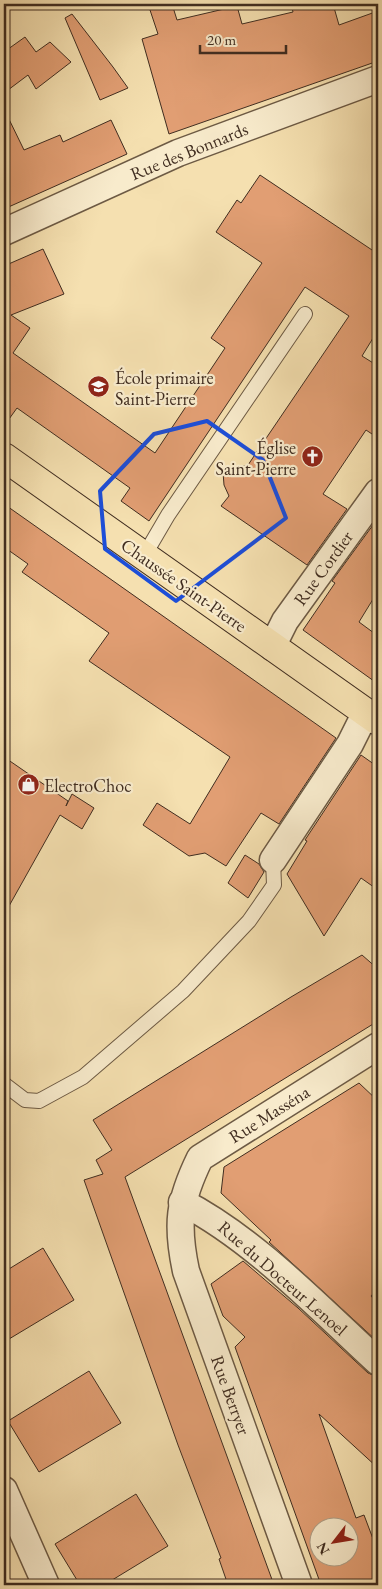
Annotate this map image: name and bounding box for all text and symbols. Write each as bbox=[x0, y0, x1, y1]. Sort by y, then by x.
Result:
scale bar bbox=[200, 22, 286, 54]
text: 20 m bbox=[207, 30, 236, 49]
street label: Rue des Bonnards bbox=[127, 117, 251, 185]
place label: École primaire Saint-Pierre bbox=[115, 366, 214, 410]
school or university icon: École primaire Saint-Pierre bbox=[87, 375, 111, 399]
place label: Église Saint-Pierre bbox=[216, 436, 296, 480]
church icon: Église Saint-Pierre bbox=[300, 445, 324, 469]
street label: Rue Cordier bbox=[288, 526, 358, 610]
street label: Chaussée Saint-Pierre bbox=[117, 533, 251, 637]
shop icon: ElectroChoc bbox=[16, 773, 40, 797]
place label: ElectroChoc bbox=[44, 774, 132, 797]
street label: Rue Masséna bbox=[224, 1080, 315, 1148]
street label: Rue du Docteur Lenoel bbox=[214, 1216, 352, 1340]
street label: Rue Berryer bbox=[206, 1352, 256, 1438]
north arrow bbox=[310, 1516, 360, 1566]
text: N bbox=[312, 1539, 333, 1558]

